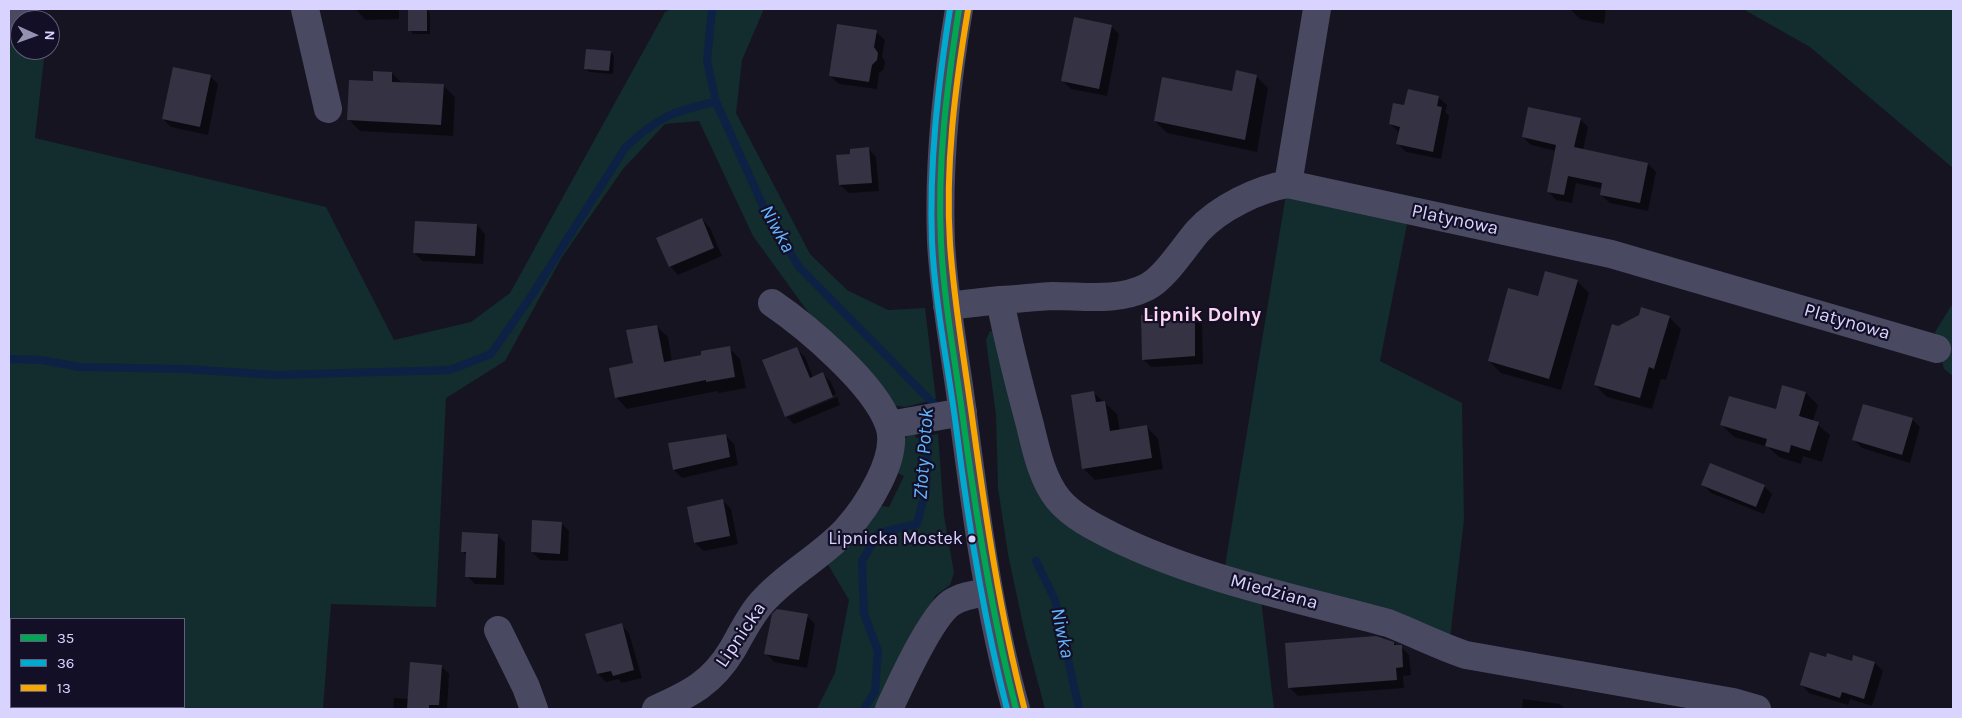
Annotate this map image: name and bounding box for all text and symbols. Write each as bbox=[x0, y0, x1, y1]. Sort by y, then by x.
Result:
north arrow bbox=[10, 10, 60, 60]
text: N bbox=[41, 30, 58, 41]
street label: Platynowa bbox=[1409, 200, 1501, 240]
water label: Niwka bbox=[754, 201, 800, 257]
street label: Platynowa bbox=[1801, 299, 1893, 345]
district label: Lipnik Dolny bbox=[1143, 303, 1261, 327]
water label: Złoty Potok bbox=[909, 407, 939, 501]
place label: Lipnicka Mostek bbox=[828, 528, 963, 550]
marker: Lipnicka Mostek bbox=[967, 534, 977, 544]
street label: Miedziana bbox=[1228, 569, 1320, 615]
street label: Lipnicka bbox=[711, 598, 771, 672]
water label: Niwka bbox=[1045, 606, 1079, 660]
legend bbox=[10, 618, 185, 708]
text: 35 bbox=[57, 629, 74, 647]
text: 36 bbox=[57, 654, 74, 672]
text: 13 bbox=[57, 679, 71, 697]

